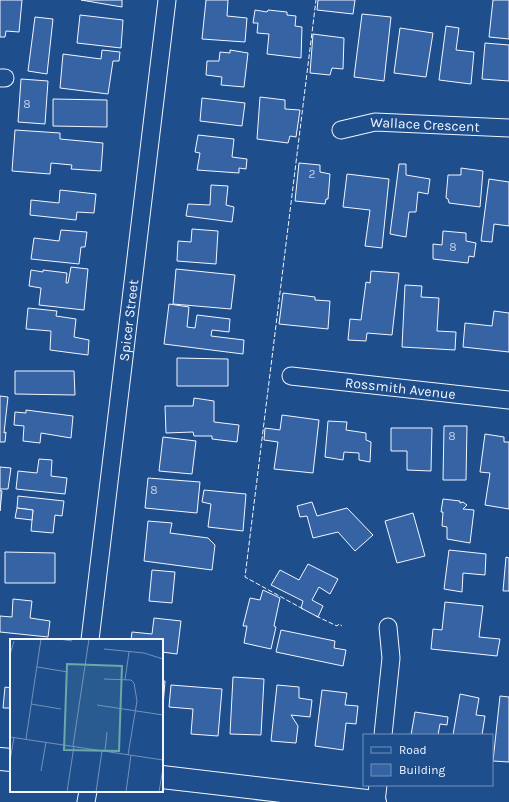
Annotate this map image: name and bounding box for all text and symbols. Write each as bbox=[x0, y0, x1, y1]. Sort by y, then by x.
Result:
house number: 8 bbox=[23, 97, 31, 111]
street label: Wallace Crescent bbox=[370, 113, 480, 135]
house number: 2 bbox=[309, 167, 316, 181]
house number: 8 bbox=[449, 240, 457, 254]
street label: Spicer Street bbox=[115, 279, 142, 362]
street label: Rossmith Avenue bbox=[344, 373, 457, 403]
house number: 8 bbox=[448, 429, 456, 443]
house number: 8 bbox=[150, 483, 158, 497]
inset map bbox=[10, 639, 163, 792]
legend bbox=[363, 734, 493, 786]
text: Road bbox=[399, 743, 427, 757]
text: Building bbox=[399, 763, 446, 777]

